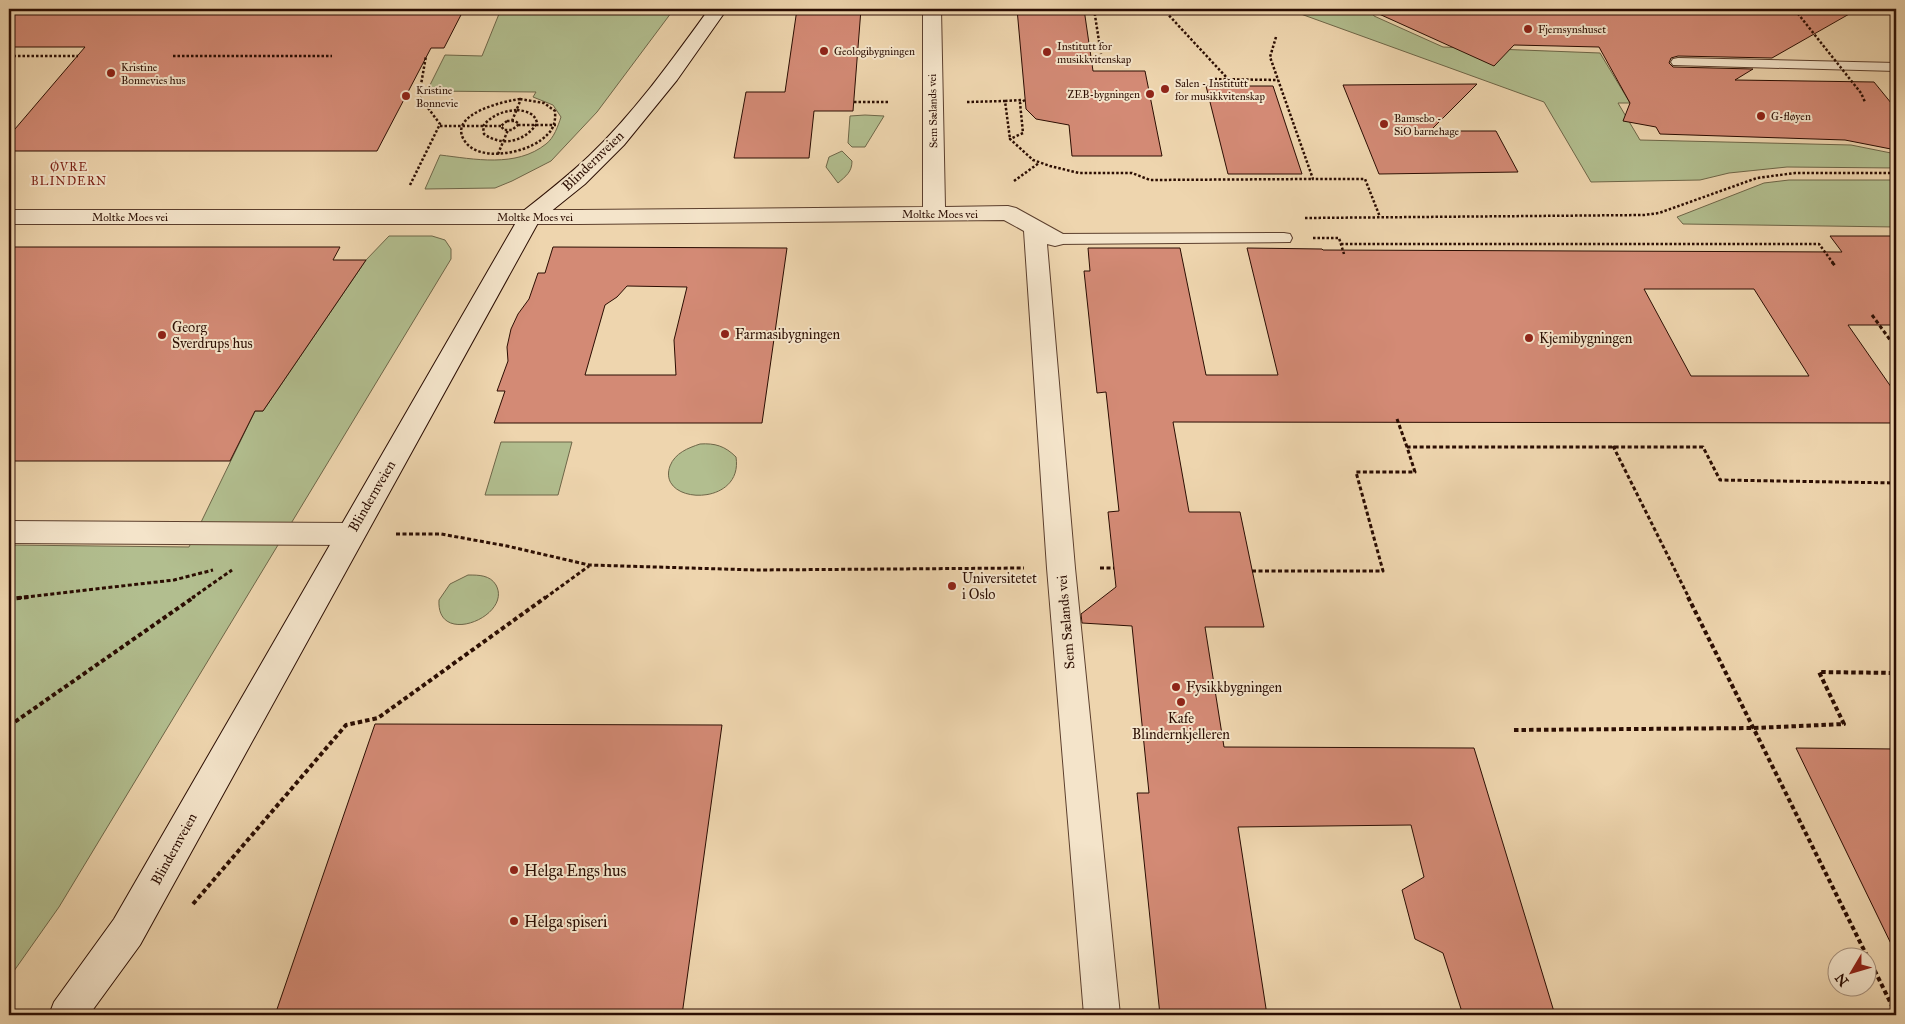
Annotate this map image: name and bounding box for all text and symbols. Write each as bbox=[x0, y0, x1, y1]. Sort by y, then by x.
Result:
marker: Fjernsynshuset bbox=[1522, 23, 1534, 35]
place label: Fjernsynshuset bbox=[1538, 23, 1606, 36]
place label: Institutt for musikkvitenskap bbox=[1057, 40, 1132, 66]
marker: Geologibygningen bbox=[818, 45, 830, 57]
place label: Geologibygningen bbox=[834, 45, 915, 58]
marker: Institutt for musikkvitenskap bbox=[1041, 46, 1053, 58]
place label: Kristine Bonnevies hus bbox=[121, 61, 186, 87]
marker: Kristine Bonnevies hus bbox=[105, 67, 117, 79]
street label: Sem Sælands vei bbox=[926, 74, 940, 148]
place label: Salen - Institutt for musikkvitenskap bbox=[1175, 77, 1265, 103]
marker: Salen - Institutt for musikkvitenskap bbox=[1159, 83, 1171, 95]
place label: Kristine Bonnevie bbox=[416, 84, 459, 110]
place label: ZEB-bygningen bbox=[1067, 88, 1140, 101]
marker: ZEB-bygningen bbox=[1144, 88, 1156, 100]
marker: Kristine Bonnevie bbox=[400, 90, 412, 102]
marker: G-fløyen bbox=[1755, 110, 1767, 122]
place label: G-fløyen bbox=[1771, 110, 1811, 123]
place label: Bamsebo - SiO barnehage bbox=[1394, 112, 1460, 138]
marker: Bamsebo - SiO barnehage bbox=[1378, 118, 1390, 130]
street label: Blindernveien bbox=[558, 127, 628, 195]
district label: ØVRE BLINDERN bbox=[31, 160, 107, 188]
street label: Moltke Moes vei bbox=[902, 208, 978, 221]
street label: Moltke Moes vei bbox=[92, 211, 168, 224]
street label: Moltke Moes vei bbox=[497, 211, 573, 224]
place label: Georg Sverdrups hus bbox=[172, 319, 253, 352]
place label: Farmasibygningen bbox=[735, 326, 841, 343]
marker: Farmasibygningen bbox=[719, 328, 731, 340]
marker: Georg Sverdrups hus bbox=[156, 329, 168, 341]
place label: Kjemibygningen bbox=[1539, 330, 1633, 347]
marker: Kjemibygningen bbox=[1523, 332, 1535, 344]
street label: Blindernveien bbox=[345, 457, 399, 535]
place label: Universitetet i Oslo bbox=[962, 570, 1037, 603]
street label: Sem Sælands vei bbox=[1053, 574, 1079, 670]
marker: Universitetet i Oslo bbox=[946, 580, 958, 592]
place label: Fysikkbygningen bbox=[1186, 679, 1283, 696]
marker: Fysikkbygningen bbox=[1170, 681, 1182, 693]
marker: Kafe Blindernkjelleren bbox=[1175, 696, 1187, 708]
place label: Kafe Blindernkjelleren bbox=[1132, 710, 1230, 743]
street label: Blindernveien bbox=[147, 810, 201, 888]
place label: Helga Engs hus bbox=[524, 861, 627, 881]
marker: Helga Engs hus bbox=[508, 864, 520, 876]
place label: Helga spiseri bbox=[524, 912, 608, 932]
marker: Helga spiseri bbox=[508, 915, 520, 927]
north arrow bbox=[1828, 946, 1878, 996]
text: N bbox=[1832, 970, 1853, 990]

